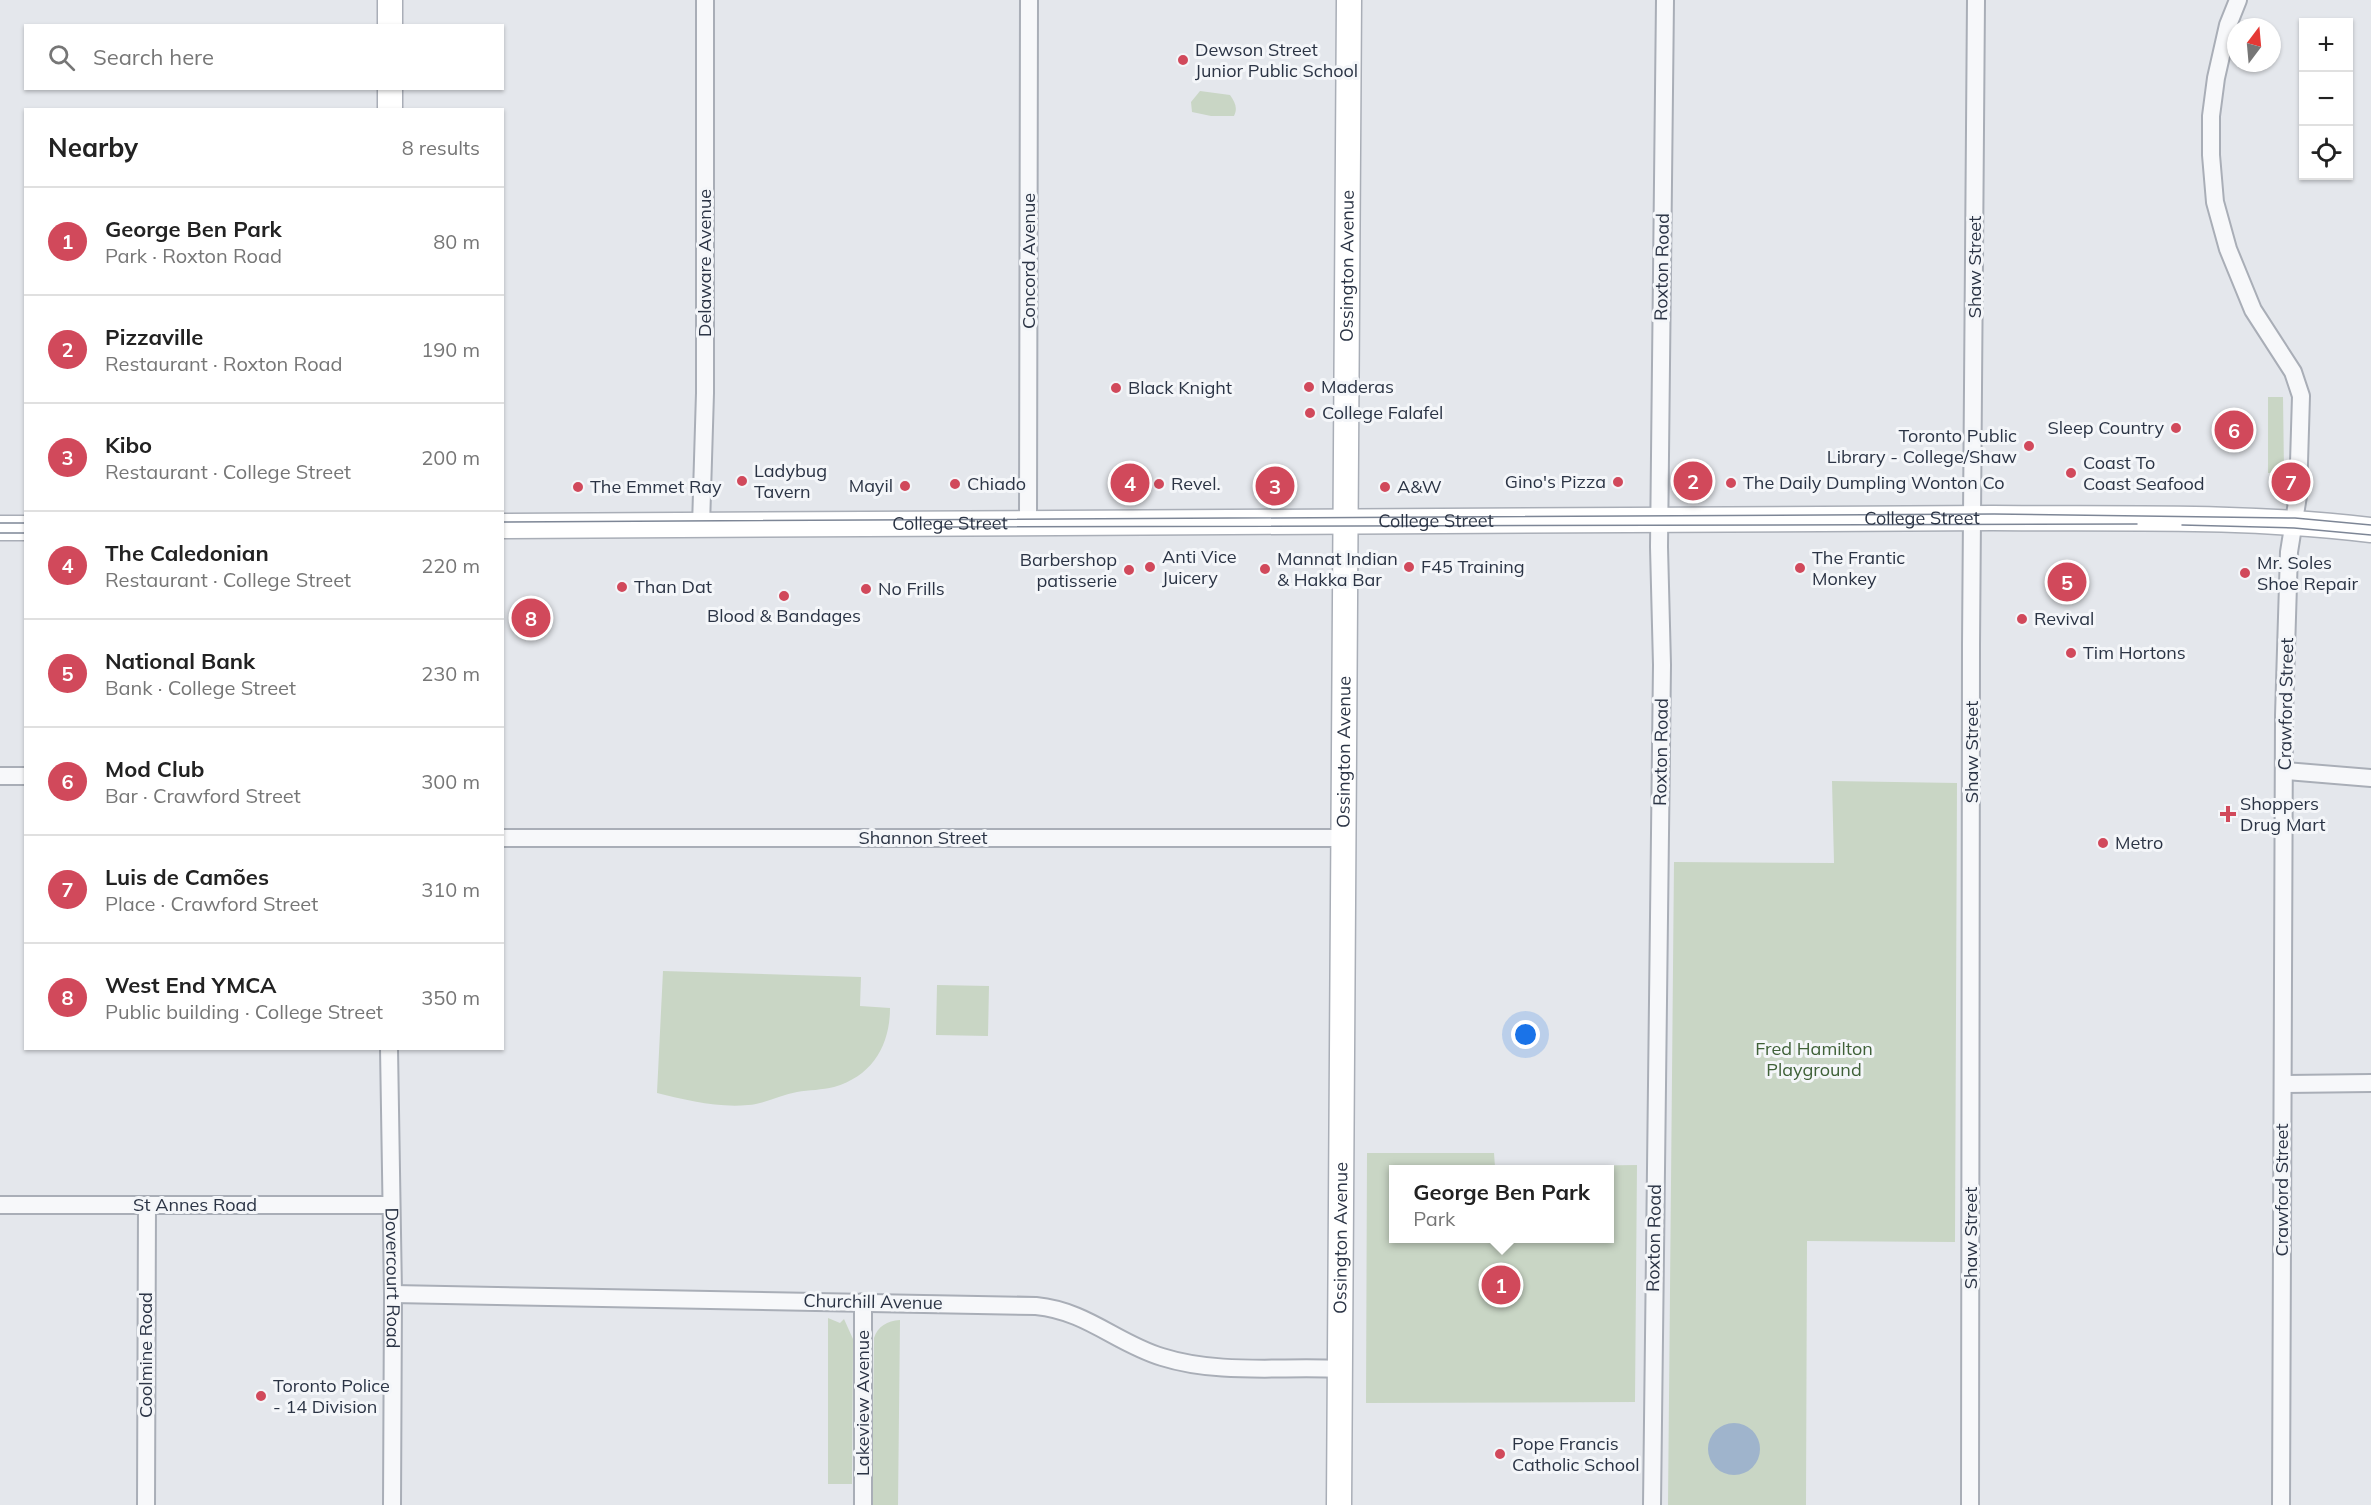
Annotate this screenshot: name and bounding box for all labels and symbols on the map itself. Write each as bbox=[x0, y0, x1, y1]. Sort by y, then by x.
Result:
north arrow bbox=[2227, 18, 2281, 72]
place label: Dewson Street Junior Public School bbox=[1195, 38, 1358, 82]
marker: Dewson Street Junior Public School bbox=[1176, 53, 1190, 67]
street label: Delaware Avenue bbox=[693, 189, 716, 337]
street label: Ossington Avenue bbox=[1335, 190, 1359, 342]
street label: Concord Avenue bbox=[1017, 193, 1040, 329]
street label: Roxton Road bbox=[1649, 213, 1674, 321]
street label: Shaw Street bbox=[1963, 216, 1986, 318]
place label: Maderas bbox=[1321, 375, 1394, 398]
place label: Black Knight bbox=[1128, 376, 1232, 399]
marker: Maderas bbox=[1302, 380, 1316, 394]
marker: Black Knight bbox=[1109, 381, 1123, 395]
place label: College Falafel bbox=[1322, 401, 1443, 424]
marker: College Falafel bbox=[1303, 406, 1317, 420]
pin: 6 bbox=[2214, 408, 2254, 452]
place label: Sleep Country bbox=[2048, 416, 2164, 439]
marker: Sleep Country bbox=[2169, 421, 2183, 435]
place label: Toronto Public Library - College/Shaw bbox=[1827, 424, 2017, 468]
marker: Toronto Public Library - College/Shaw bbox=[2022, 439, 2036, 453]
place label: Coast To Coast Seafood bbox=[2083, 451, 2205, 495]
pin: 2 bbox=[1674, 458, 1712, 504]
place label: Ladybug Tavern bbox=[754, 459, 827, 503]
pin: 4 bbox=[1110, 460, 1150, 506]
pin: 7 bbox=[2272, 460, 2310, 504]
pin: 3 bbox=[1256, 464, 1294, 508]
marker: Coast To Coast Seafood bbox=[2064, 466, 2078, 480]
place label: Gino's Pizza bbox=[1505, 470, 1606, 493]
place label: The Daily Dumpling Wonton Co bbox=[1743, 471, 2005, 494]
place label: Chiado bbox=[967, 472, 1026, 495]
place label: Revel. bbox=[1171, 472, 1221, 495]
marker: Ladybug Tavern bbox=[735, 474, 749, 488]
place label: Mayil bbox=[849, 474, 893, 497]
place label: The Emmet Ray bbox=[590, 475, 722, 498]
place label: A&W bbox=[1397, 475, 1442, 498]
marker: Gino's Pizza bbox=[1611, 475, 1625, 489]
marker: The Daily Dumpling Wonton Co bbox=[1724, 476, 1738, 490]
marker: Chiado bbox=[948, 477, 962, 491]
marker: Revel. bbox=[1152, 477, 1166, 491]
marker: Mayil bbox=[898, 479, 912, 493]
marker: The Emmet Ray bbox=[571, 480, 585, 494]
marker: A&W bbox=[1378, 480, 1392, 494]
street label: College Street bbox=[1864, 506, 1980, 530]
street label: College Street bbox=[1378, 509, 1494, 532]
street label: College Street bbox=[892, 511, 1008, 535]
place label: Anti Vice Juicery bbox=[1162, 545, 1236, 589]
place label: The Frantic Monkey bbox=[1812, 546, 1905, 590]
place label: Mannat Indian & Hakka Bar bbox=[1277, 547, 1398, 591]
place label: Barbershop patisserie bbox=[1020, 548, 1117, 592]
place label: Mr. Soles Shoe Repair bbox=[2257, 551, 2358, 595]
place label: F45 Training bbox=[1421, 555, 1525, 578]
marker: Anti Vice Juicery bbox=[1143, 560, 1157, 574]
marker: F45 Training bbox=[1402, 560, 1416, 574]
pin: 5 bbox=[2048, 560, 2086, 604]
marker: The Frantic Monkey bbox=[1793, 561, 1807, 575]
marker: Mannat Indian & Hakka Bar bbox=[1258, 562, 1272, 576]
marker: Barbershop patisserie bbox=[1122, 563, 1136, 577]
marker: Mr. Soles Shoe Repair bbox=[2238, 566, 2252, 580]
place label: Than Dat bbox=[634, 575, 712, 598]
place label: No Frills bbox=[878, 577, 945, 600]
marker: Than Dat bbox=[615, 580, 629, 594]
marker: No Frills bbox=[859, 582, 873, 596]
marker: Blood & Bandages bbox=[777, 589, 791, 603]
pin: 8 bbox=[512, 596, 550, 640]
place label: Blood & Bandages bbox=[707, 604, 861, 627]
place label: Revival bbox=[2034, 607, 2094, 630]
marker: Revival bbox=[2015, 612, 2029, 626]
street label: Crawford Street bbox=[2273, 637, 2298, 771]
place label: Tim Hortons bbox=[2083, 641, 2186, 664]
marker: Tim Hortons bbox=[2064, 646, 2078, 660]
street label: Ossington Avenue bbox=[1331, 676, 1356, 828]
street label: Roxton Road bbox=[1648, 698, 1673, 806]
street label: Shaw Street bbox=[1960, 701, 1983, 803]
place label: Shoppers Drug Mart bbox=[2240, 792, 2325, 836]
marker: Shoppers Drug Mart bbox=[2221, 807, 2235, 821]
street label: Shannon Street bbox=[859, 826, 987, 849]
place label: Metro bbox=[2115, 831, 2163, 854]
marker: Metro bbox=[2096, 836, 2110, 850]
your location bbox=[1511, 1020, 1540, 1049]
park label: Fred Hamilton Playground bbox=[1755, 1037, 1873, 1081]
street label: Crawford Street bbox=[2270, 1123, 2293, 1257]
street label: Ossington Avenue bbox=[1328, 1162, 1352, 1314]
street label: Roxton Road bbox=[1641, 1184, 1666, 1292]
street label: Shaw Street bbox=[1959, 1187, 1982, 1289]
street label: St Annes Road bbox=[133, 1193, 257, 1216]
street label: Dovercourt Road bbox=[381, 1207, 405, 1348]
pin: 1 bbox=[1482, 1262, 1520, 1308]
street label: Churchill Avenue bbox=[803, 1289, 943, 1314]
street label: Coolmine Road bbox=[134, 1292, 157, 1418]
street label: Lakeview Avenue bbox=[851, 1330, 874, 1476]
place label: Toronto Police - 14 Division bbox=[273, 1374, 390, 1418]
marker: Toronto Police - 14 Division bbox=[254, 1389, 268, 1403]
place label: Pope Francis Catholic School bbox=[1512, 1432, 1640, 1476]
marker: Pope Francis Catholic School bbox=[1493, 1447, 1507, 1461]

